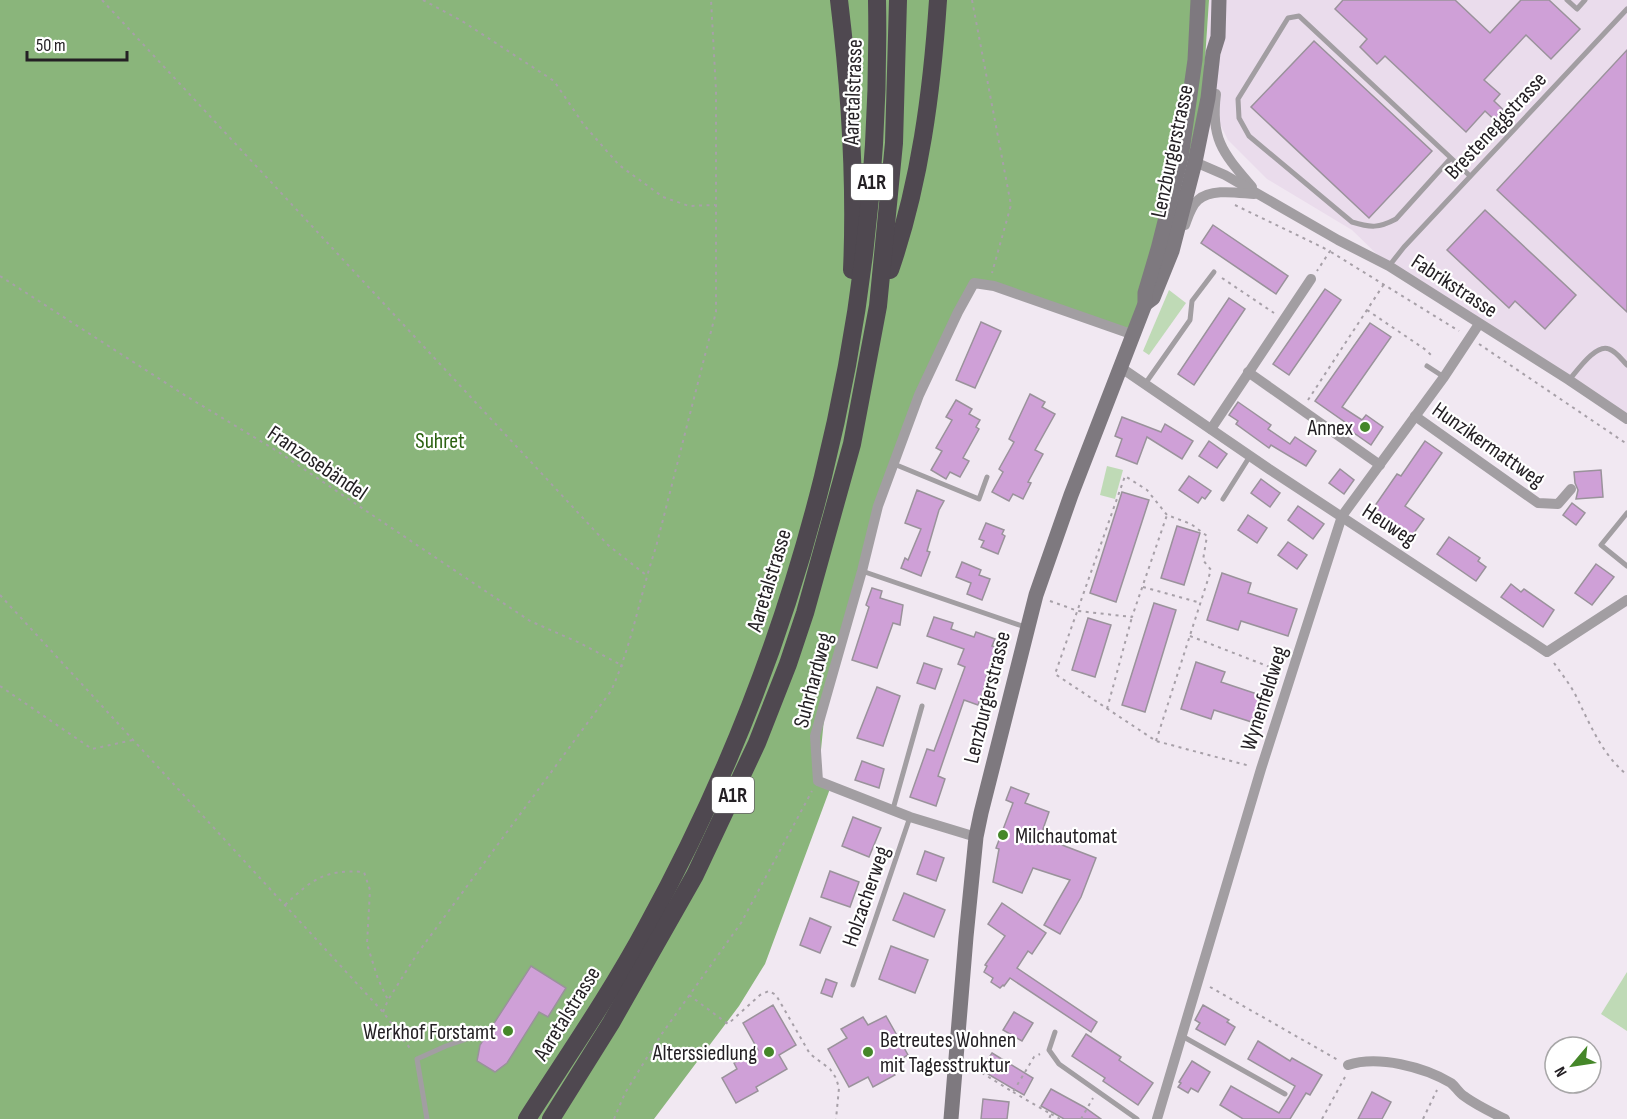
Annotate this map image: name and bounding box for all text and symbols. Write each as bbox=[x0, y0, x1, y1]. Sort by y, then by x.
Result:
scale bar bbox=[27, 24, 128, 62]
text: 50 m bbox=[36, 35, 66, 56]
street label: Aaretalstrasse bbox=[838, 39, 869, 146]
street label: Bresteneggstrasse bbox=[1439, 67, 1553, 185]
street label: Lenzburgerstrasse bbox=[1145, 82, 1200, 220]
road number: A1R bbox=[851, 164, 893, 200]
street label: Fabrikstrasse bbox=[1406, 248, 1502, 324]
street label: Hunzikermattweg bbox=[1427, 397, 1550, 494]
place label: Annex bbox=[1306, 415, 1354, 442]
street label: Franzosebändel bbox=[262, 420, 372, 507]
marker: Annex bbox=[1358, 420, 1372, 434]
park label: Suhret bbox=[415, 428, 465, 455]
street label: Heuweg bbox=[1357, 498, 1422, 553]
street label: Aaretalstrasse bbox=[741, 526, 798, 636]
street label: Lenzburgerstrasse bbox=[958, 629, 1017, 766]
street label: Suhrhardweg bbox=[788, 630, 839, 731]
street label: Wynenfeldweg bbox=[1235, 643, 1294, 754]
road number: A1R bbox=[712, 777, 754, 813]
place label: Milchautomat bbox=[1015, 823, 1117, 850]
marker: Milchautomat bbox=[996, 828, 1010, 842]
street label: Holzacherweg bbox=[837, 843, 896, 950]
street label: Aaretalstrasse bbox=[527, 962, 607, 1067]
place label: Werkhof Forstamt bbox=[363, 1019, 496, 1046]
marker: Werkhof Forstamt bbox=[501, 1024, 515, 1038]
place label: Betreutes Wohnen mit Tagesstruktur bbox=[880, 1027, 1016, 1079]
north arrow bbox=[1543, 1035, 1603, 1095]
place label: Alterssiedlung bbox=[652, 1040, 757, 1067]
marker: Alterssiedlung bbox=[762, 1045, 776, 1059]
marker: Betreutes Wohnen mit Tagesstruktur bbox=[861, 1045, 875, 1059]
text: N bbox=[1551, 1063, 1572, 1080]

